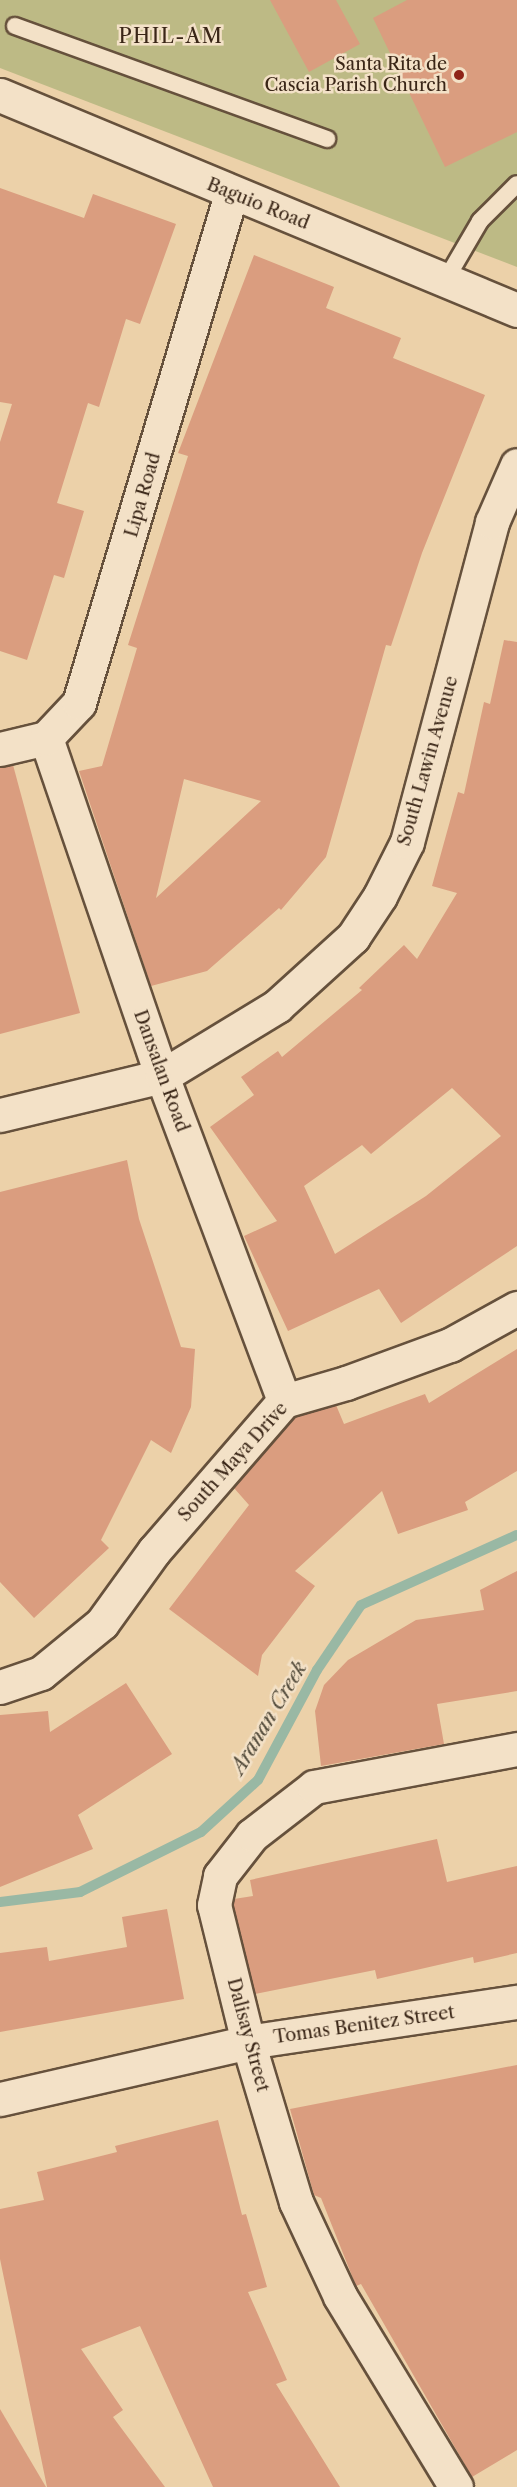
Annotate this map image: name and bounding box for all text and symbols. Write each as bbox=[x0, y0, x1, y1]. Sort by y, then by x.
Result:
district label: PHIL-AM bbox=[118, 24, 224, 48]
place label: Santa Rita de Cascia Parish Church bbox=[264, 54, 447, 97]
marker: Santa Rita de Cascia Parish Church bbox=[452, 68, 466, 82]
street label: Baguio Road bbox=[204, 174, 312, 234]
street label: Lipa Road bbox=[121, 450, 165, 540]
street label: South Lawin Avenue bbox=[393, 673, 463, 849]
street label: Dansalan Road bbox=[129, 1007, 193, 1135]
street label: South Maya Drive bbox=[174, 1398, 292, 1526]
water label: Aranan Creek bbox=[226, 1657, 312, 1779]
street label: Dalisay Street bbox=[222, 1975, 274, 2095]
street label: Tomas Benitez Street bbox=[272, 2002, 456, 2048]

